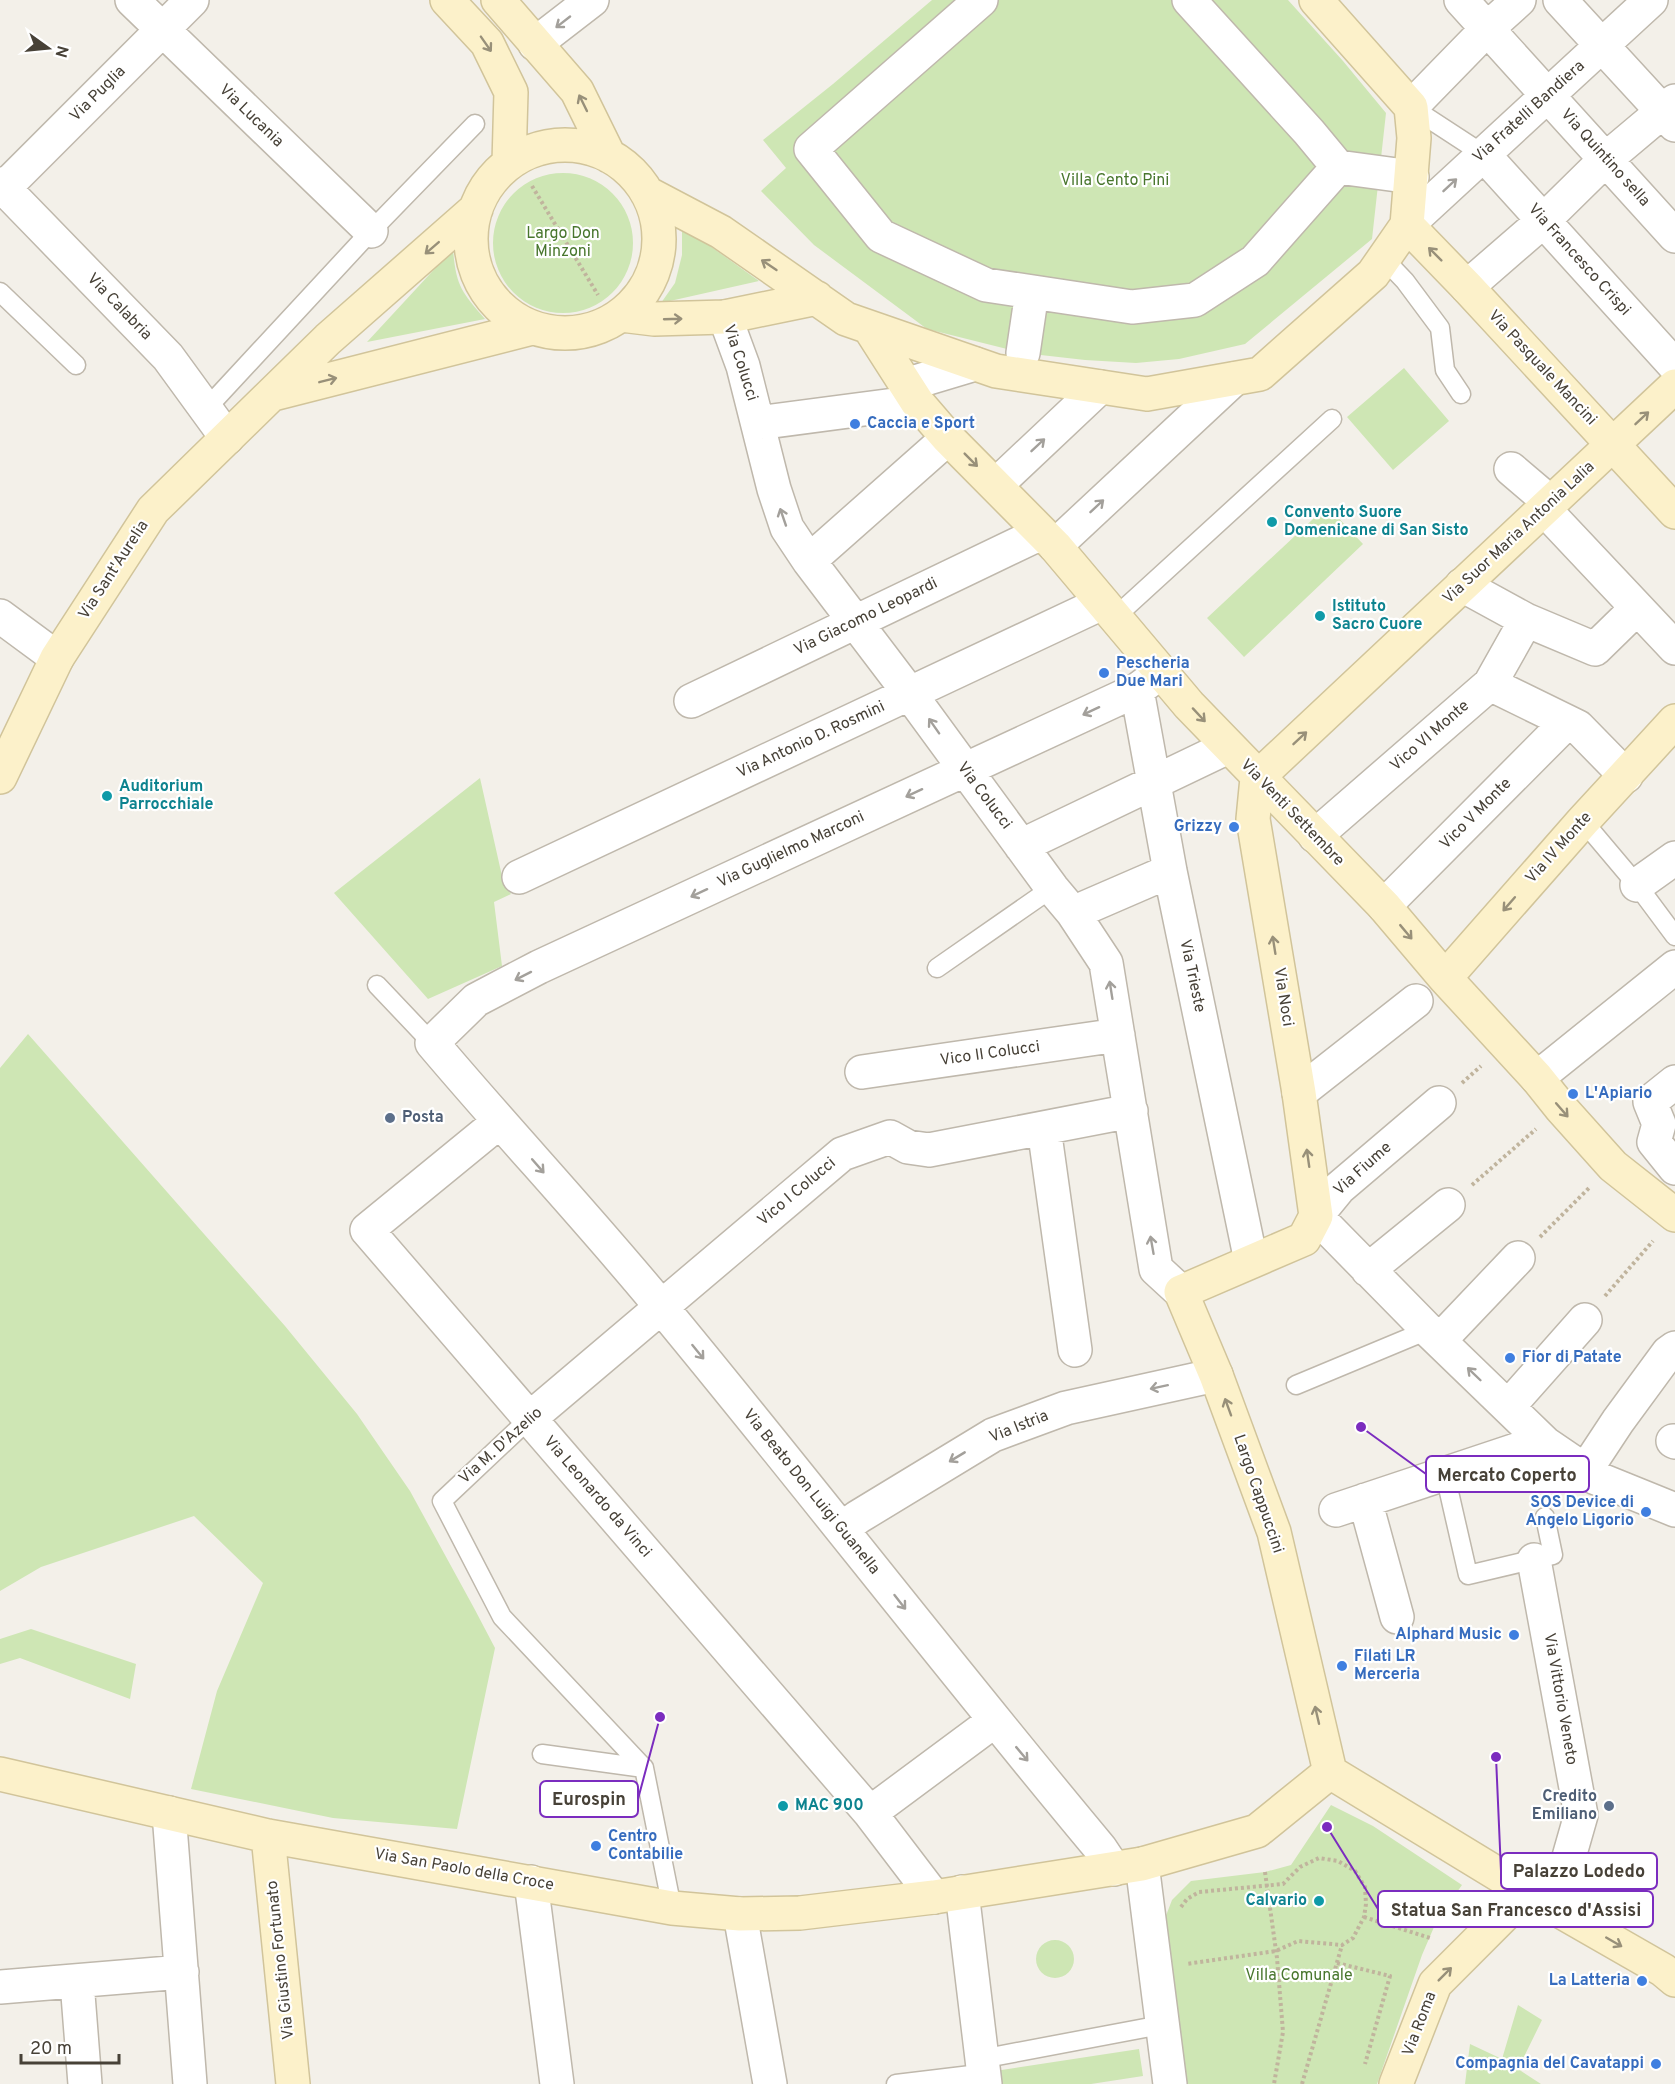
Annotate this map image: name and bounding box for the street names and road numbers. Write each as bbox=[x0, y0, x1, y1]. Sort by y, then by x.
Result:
street label: Via Fratelli Bandiera bbox=[1469, 56, 1589, 168]
street label: Via Puglia bbox=[66, 62, 130, 126]
street label: Via Lucania bbox=[214, 80, 288, 152]
street label: Via Quintino sella bbox=[1556, 105, 1654, 211]
street label: Via Francesco Crispi bbox=[1523, 200, 1635, 320]
street label: Via Calabria bbox=[82, 269, 156, 345]
street label: Via Pasquale Mancini bbox=[1483, 306, 1601, 430]
street label: Via Colucci bbox=[718, 322, 762, 404]
street label: Via Suor Maria Antonia Lalia bbox=[1439, 457, 1599, 609]
street label: Via Sant'Aurelia bbox=[75, 517, 153, 623]
street label: Via Giacomo Leopardi bbox=[791, 574, 941, 660]
street label: Vico VI Monte bbox=[1386, 696, 1474, 776]
street label: Via Antonio D. Rosmini bbox=[734, 697, 888, 783]
street label: Via Venti Settembre bbox=[1236, 755, 1348, 871]
street label: Via Colucci bbox=[952, 758, 1016, 834]
street label: Vico V Monte bbox=[1436, 774, 1516, 854]
street label: Via Guglielmo Marconi bbox=[714, 807, 868, 893]
street label: Via IV Monte bbox=[1522, 808, 1596, 888]
street label: Via Trieste bbox=[1174, 938, 1210, 1014]
street label: Via Noci bbox=[1268, 966, 1298, 1028]
street label: Vico II Colucci bbox=[939, 1037, 1041, 1071]
street label: Via Fiume bbox=[1330, 1138, 1396, 1200]
street label: Vico I Colucci bbox=[754, 1153, 840, 1231]
street label: Via M. D'Azelio bbox=[455, 1403, 547, 1489]
street label: Via Beato Don Luigi Guanella bbox=[738, 1405, 884, 1579]
street label: Via Istria bbox=[986, 1406, 1052, 1448]
street label: Via Leonardo da Vinci bbox=[539, 1432, 655, 1562]
street label: Largo Cappuccini bbox=[1228, 1432, 1288, 1556]
street label: Via Vittorio Veneto bbox=[1539, 1632, 1581, 1767]
street label: Via San Paolo della Croce bbox=[373, 1844, 555, 1896]
street label: Via Giustino Fortunato bbox=[263, 1879, 299, 2040]
street label: Via Roma bbox=[1399, 1989, 1441, 2059]

